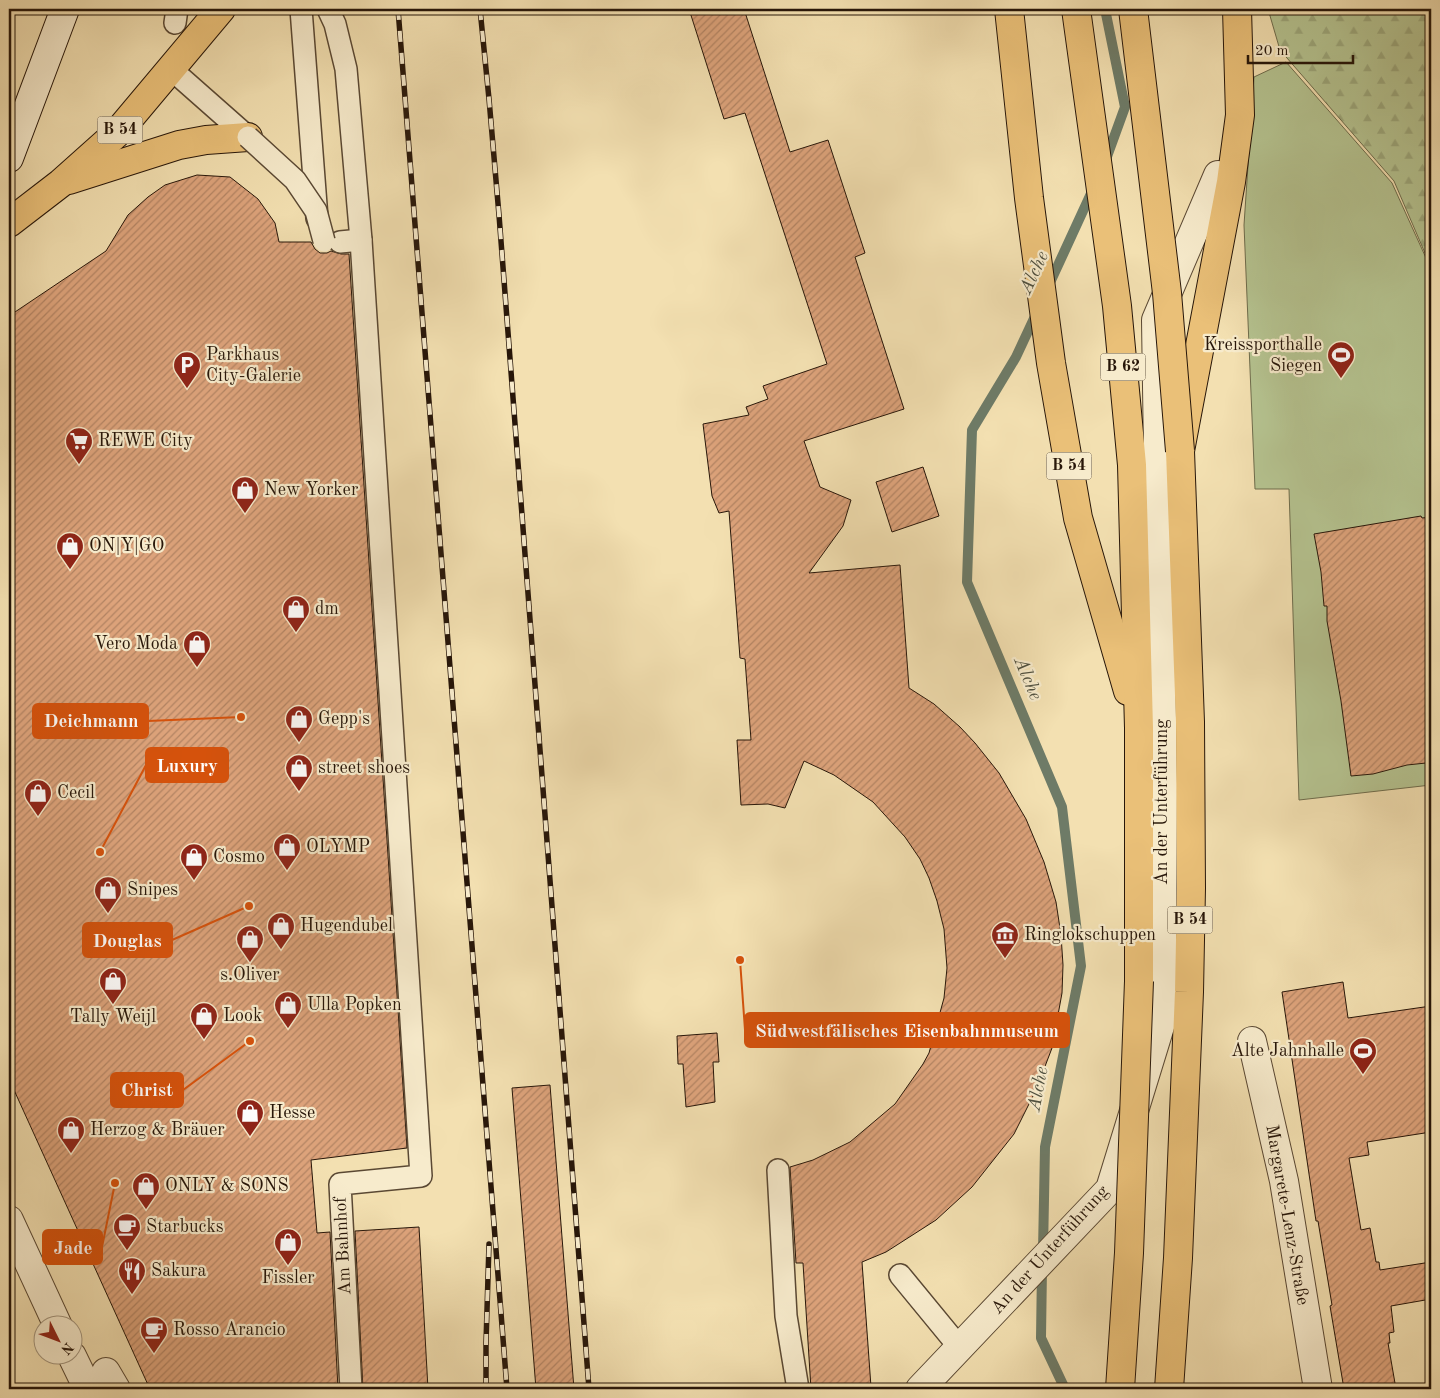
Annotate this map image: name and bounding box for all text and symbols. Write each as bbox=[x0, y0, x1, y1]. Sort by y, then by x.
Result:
scale bar bbox=[1248, 32, 1352, 64]
text: 20 m bbox=[1255, 44, 1289, 59]
road number: B 54 bbox=[98, 116, 142, 144]
water label: Alche bbox=[1016, 248, 1053, 298]
place label: Kreissporthalle Siegen bbox=[1204, 336, 1322, 375]
sports icon: Kreissporthalle Siegen bbox=[1326, 340, 1356, 379]
place label: Parkhaus City-Galerie bbox=[206, 346, 301, 385]
parking icon: Parkhaus City-Galerie bbox=[172, 350, 202, 389]
road number: B 62 bbox=[1100, 354, 1146, 381]
supermarket icon: REWE City bbox=[64, 426, 94, 465]
place label: REWE City bbox=[98, 432, 193, 450]
road number: B 54 bbox=[1046, 452, 1092, 480]
shop icon: New Yorker bbox=[230, 475, 260, 514]
place label: New Yorker bbox=[264, 481, 359, 499]
shop icon: ON|Y|GO bbox=[55, 531, 85, 570]
place label: ON|Y|GO bbox=[89, 537, 164, 555]
shop icon: dm bbox=[281, 594, 311, 633]
place label: dm bbox=[315, 600, 339, 618]
shop icon: Vero Moda bbox=[182, 629, 212, 668]
place label: Vero Moda bbox=[94, 635, 178, 653]
water label: Alche bbox=[1009, 654, 1045, 704]
callout: Deichmann bbox=[33, 704, 148, 738]
shop icon: Gepp's bbox=[284, 704, 314, 743]
place label: Gepp's bbox=[318, 710, 370, 728]
text: Deichmann bbox=[43, 713, 139, 732]
street label: An der Unterführung bbox=[1153, 719, 1171, 885]
callout: Luxury bbox=[146, 748, 228, 782]
shop icon: street shoes bbox=[284, 753, 314, 792]
text: Luxury bbox=[156, 758, 218, 777]
place label: street shoes bbox=[318, 759, 410, 777]
shop icon: Cecil bbox=[23, 778, 53, 817]
place label: Cecil bbox=[57, 784, 95, 802]
shop icon: OLYMP bbox=[272, 832, 302, 871]
place label: OLYMP bbox=[306, 838, 370, 856]
shop icon: Cosmo bbox=[179, 842, 209, 881]
place label: Cosmo bbox=[213, 848, 265, 866]
shop icon: Snipes bbox=[93, 875, 123, 914]
place label: Snipes bbox=[127, 881, 178, 899]
road number: B 54 bbox=[1168, 906, 1212, 934]
shop icon: Hugendubel bbox=[266, 911, 296, 950]
place label: Hugendubel bbox=[300, 917, 393, 935]
museum icon: Ringlokschuppen bbox=[990, 920, 1020, 959]
callout: Douglas bbox=[83, 923, 172, 957]
shop icon: s.Oliver bbox=[235, 924, 265, 963]
place label: Ringlokschuppen bbox=[1024, 926, 1156, 944]
text: Douglas bbox=[92, 933, 162, 952]
shop icon: Tally Weijl bbox=[98, 966, 128, 1005]
place label: s.Oliver bbox=[220, 966, 280, 984]
shop icon: Ulla Popken bbox=[273, 990, 303, 1029]
place label: Ulla Popken bbox=[307, 996, 402, 1014]
shop icon: Look bbox=[189, 1001, 219, 1040]
place label: Look bbox=[223, 1007, 262, 1025]
place label: Tally Weijl bbox=[70, 1008, 156, 1026]
callout: Südwestfälisches Eisenbahnmuseum bbox=[745, 1013, 1069, 1047]
text: Südwestfälisches Eisenbahnmuseum bbox=[755, 1023, 1059, 1042]
sports icon: Alte Jahnhalle bbox=[1348, 1036, 1378, 1075]
place label: Alte Jahnhalle bbox=[1231, 1042, 1344, 1060]
water label: Alche bbox=[1025, 1065, 1053, 1114]
callout: Christ bbox=[111, 1073, 183, 1107]
text: Christ bbox=[121, 1082, 173, 1101]
shop icon: Hesse bbox=[235, 1098, 265, 1137]
place label: Hesse bbox=[269, 1104, 315, 1122]
shop icon: Herzog & Bräuer bbox=[56, 1115, 86, 1154]
place label: Herzog & Bräuer bbox=[90, 1121, 225, 1139]
street label: Margarete-Lenz-Straße bbox=[1262, 1123, 1312, 1307]
shop icon: ONLY & SONS bbox=[131, 1171, 161, 1210]
place label: ONLY & SONS bbox=[165, 1177, 289, 1195]
street label: An der Unterführung bbox=[988, 1182, 1112, 1318]
street label: Am Bahnhof bbox=[331, 1195, 355, 1296]
cafe icon: Starbucks bbox=[112, 1212, 142, 1251]
place label: Starbucks bbox=[146, 1218, 224, 1236]
shop icon: Fissler bbox=[273, 1227, 303, 1266]
callout: Jade bbox=[43, 1230, 102, 1264]
text: Jade bbox=[53, 1240, 93, 1259]
restaurant icon: Sakura bbox=[117, 1256, 147, 1295]
place label: Sakura bbox=[151, 1262, 206, 1280]
place label: Fissler bbox=[261, 1269, 315, 1287]
cafe icon: Rosso Arancio bbox=[139, 1315, 169, 1354]
north arrow bbox=[32, 1316, 82, 1366]
place label: Rosso Arancio bbox=[173, 1321, 286, 1339]
text: N bbox=[58, 1339, 76, 1357]

